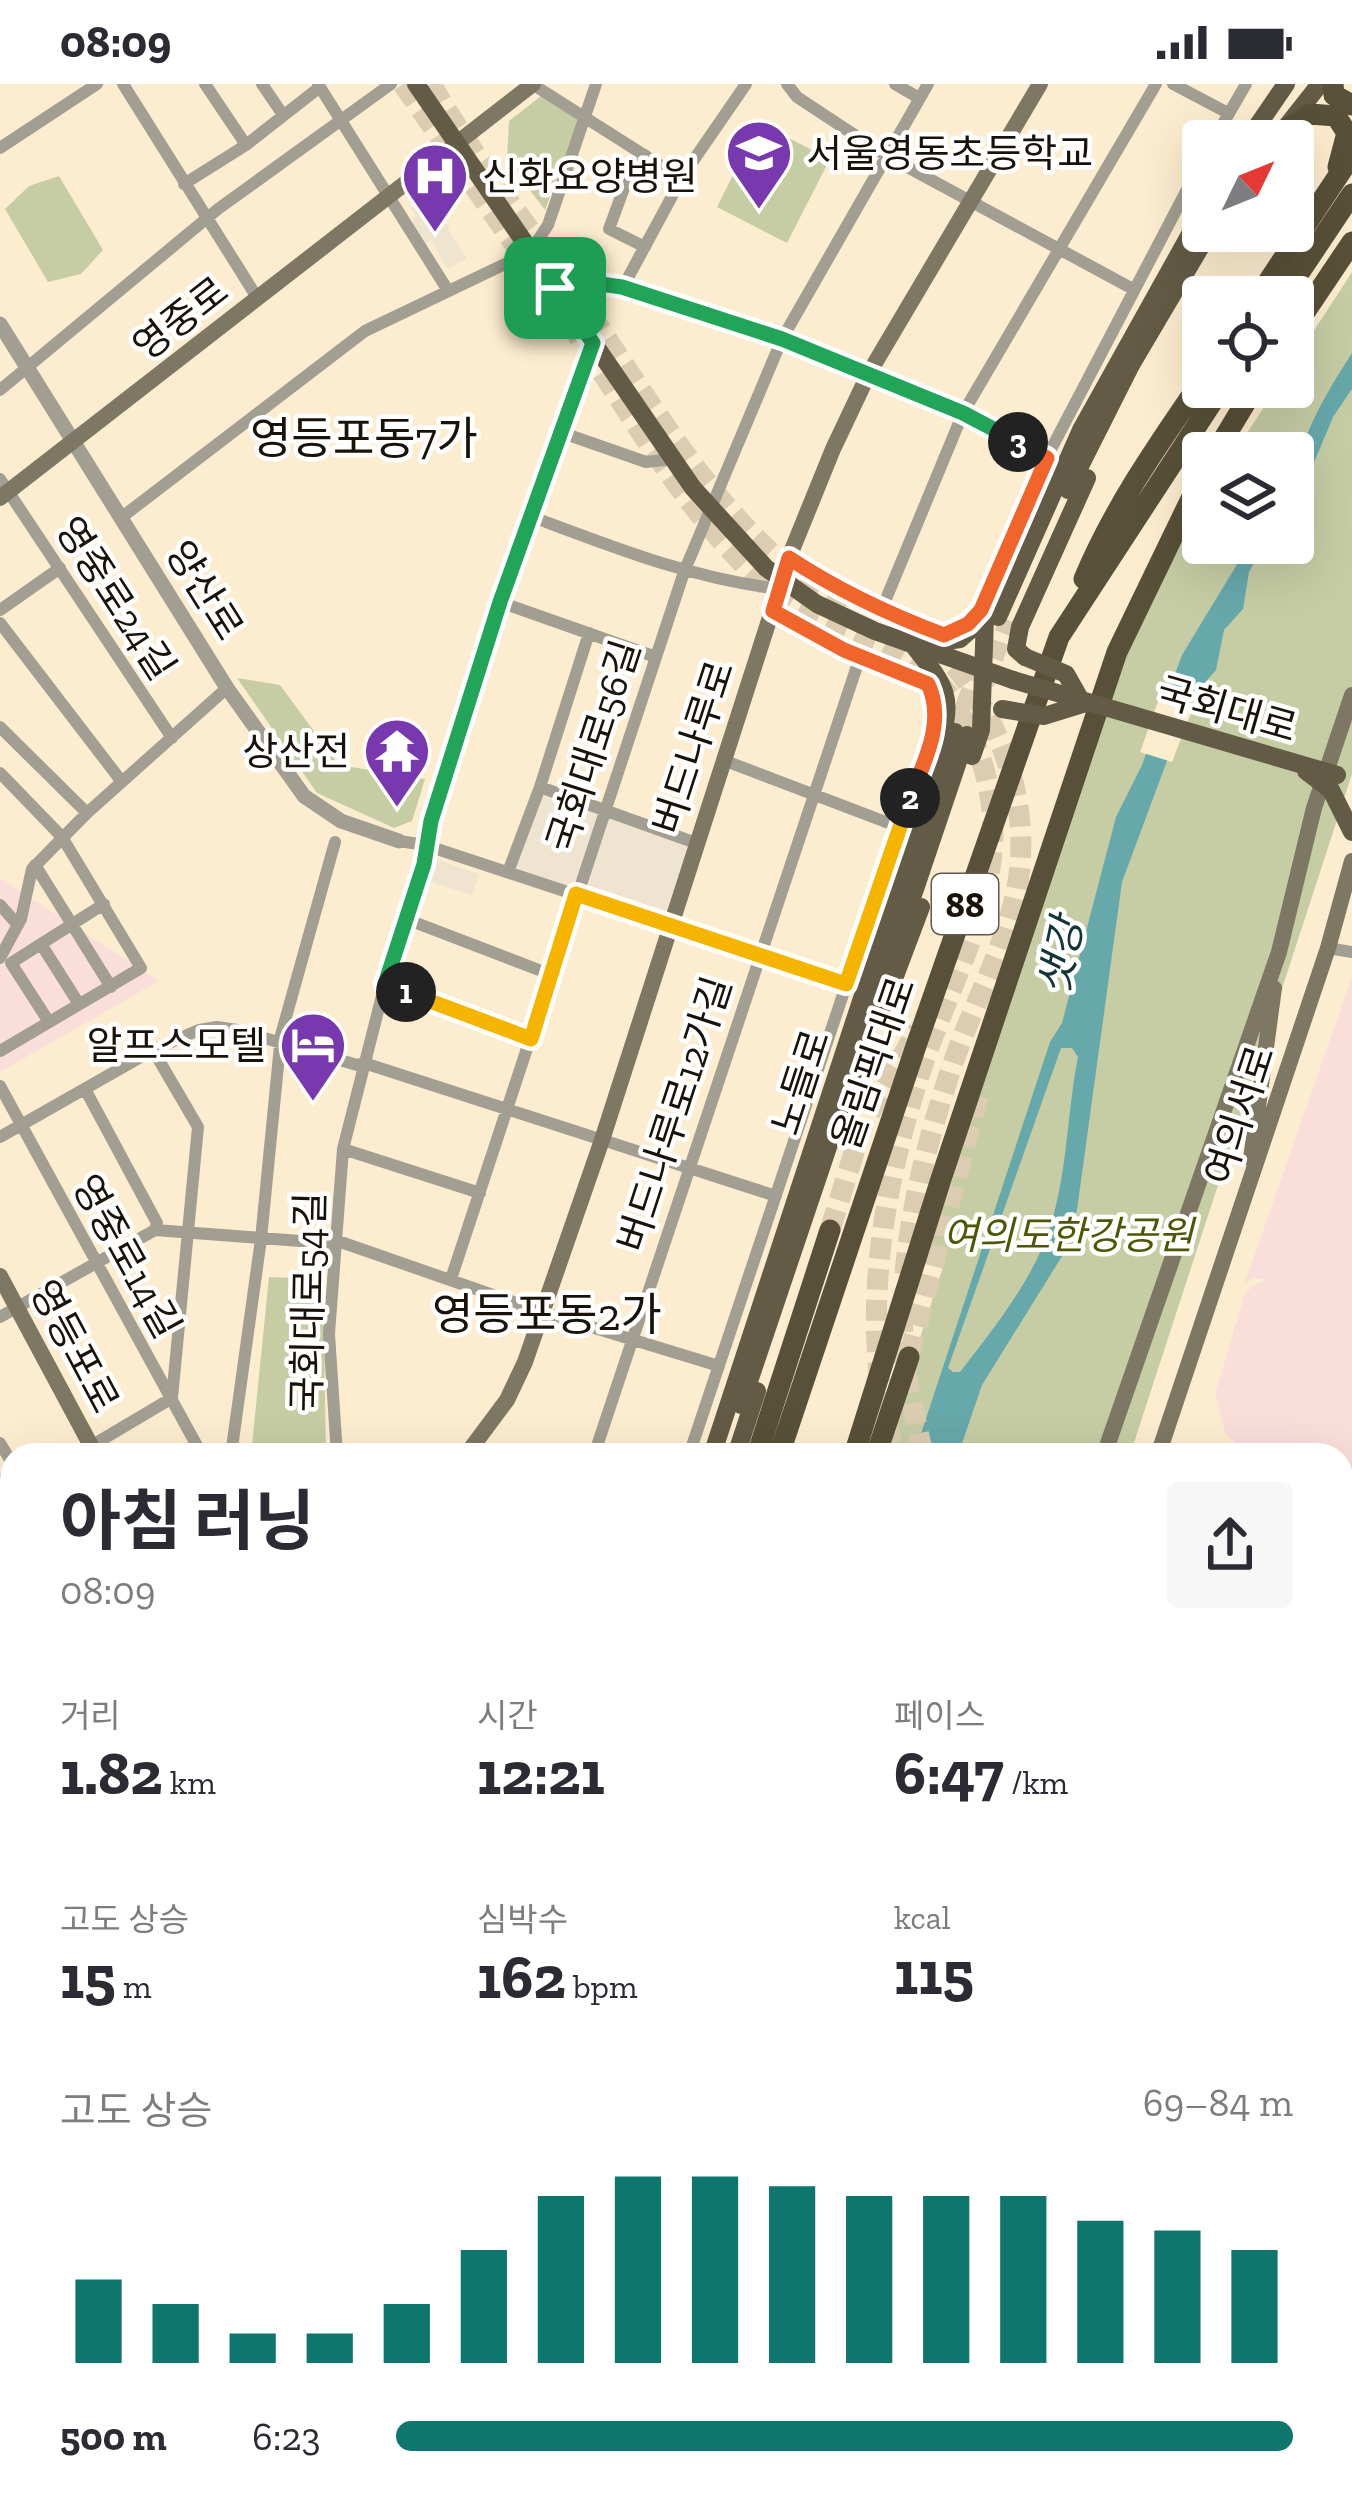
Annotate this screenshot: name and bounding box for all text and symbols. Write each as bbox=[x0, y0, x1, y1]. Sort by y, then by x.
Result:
text: 08:09 bbox=[60, 15, 171, 69]
school or university icon: 서울영동초등학교 bbox=[724, 118, 794, 212]
north arrow bbox=[1182, 120, 1314, 252]
map controls bbox=[1182, 120, 1314, 564]
place label: 서울영동초등학교 bbox=[806, 130, 1093, 177]
hospital icon: 신화요양병원 bbox=[400, 141, 470, 235]
place label: 신화요양병원 bbox=[482, 153, 697, 200]
pin bbox=[504, 237, 606, 339]
icon: arrive bbox=[522, 255, 588, 321]
street label: 영중로 bbox=[123, 267, 237, 370]
button: locate bbox=[1182, 276, 1314, 408]
district label: 영등포동7가 bbox=[250, 412, 478, 466]
pin: 3 bbox=[988, 412, 1048, 472]
text: 3 bbox=[1009, 422, 1027, 461]
button: layers bbox=[1182, 432, 1314, 564]
street label: 영중로24길 bbox=[46, 508, 186, 688]
street label: 양산로 bbox=[156, 532, 253, 648]
street label: 국회대로56길 bbox=[537, 634, 650, 858]
street label: 버드나루로 bbox=[643, 655, 744, 840]
street label: 국회대로 bbox=[1151, 667, 1302, 752]
temple icon: 상산전 bbox=[362, 716, 432, 810]
place label: 상산전 bbox=[242, 728, 350, 775]
pin: 2 bbox=[880, 768, 940, 828]
text: 2 bbox=[901, 778, 919, 817]
road number: 88 bbox=[932, 874, 998, 934]
water label: 샛강 bbox=[1028, 908, 1095, 999]
pin: 1 bbox=[376, 962, 436, 1022]
street label: 버드나루로12가길 bbox=[608, 971, 741, 1258]
street label: 올림픽대로 bbox=[822, 971, 925, 1156]
text: 1 bbox=[399, 972, 413, 1011]
hotel icon: 알프스모텔 bbox=[278, 1010, 348, 1104]
place label: 알프스모텔 bbox=[87, 1022, 266, 1069]
street label: 노들로 bbox=[761, 1024, 839, 1141]
street label: 여의서로 bbox=[1195, 1040, 1284, 1191]
street label: 영중로14길 bbox=[62, 1166, 191, 1346]
street label: 국회대로54길 bbox=[283, 1191, 334, 1413]
park label: 여의도한강공원 bbox=[942, 1212, 1197, 1259]
street label: 영등포로 bbox=[20, 1272, 129, 1421]
district label: 영등포동2가 bbox=[432, 1288, 662, 1342]
text: 아침 러닝 bbox=[60, 1482, 315, 1561]
button: share bbox=[1167, 1482, 1293, 1608]
text: 08:09 bbox=[60, 1567, 155, 1614]
text: 거리 bbox=[60, 1696, 121, 1735]
text: 시간 bbox=[477, 1696, 538, 1735]
text: 페이스 bbox=[894, 1696, 985, 1735]
text: 1.82 bbox=[60, 1737, 162, 1809]
text: 12:21 bbox=[477, 1737, 605, 1809]
text: 6:47 bbox=[894, 1737, 1004, 1809]
text: km bbox=[162, 1763, 216, 1802]
text: /km bbox=[1004, 1763, 1068, 1802]
text: kcal bbox=[894, 1898, 951, 1937]
text: 고도 상승 bbox=[60, 1900, 189, 1939]
text: 심박수 bbox=[477, 1900, 568, 1939]
text: 115 bbox=[894, 1937, 974, 2009]
text: 15 bbox=[60, 1941, 116, 2013]
text: 162 bbox=[477, 1941, 566, 2013]
text: m bbox=[116, 1967, 152, 2006]
text: bpm bbox=[566, 1967, 637, 2006]
text: 69–84 m bbox=[1143, 2079, 1293, 2126]
text: 고도 상승 bbox=[60, 2087, 212, 2134]
text: 500 m bbox=[60, 2413, 167, 2460]
text: 6:23 bbox=[252, 2413, 321, 2460]

